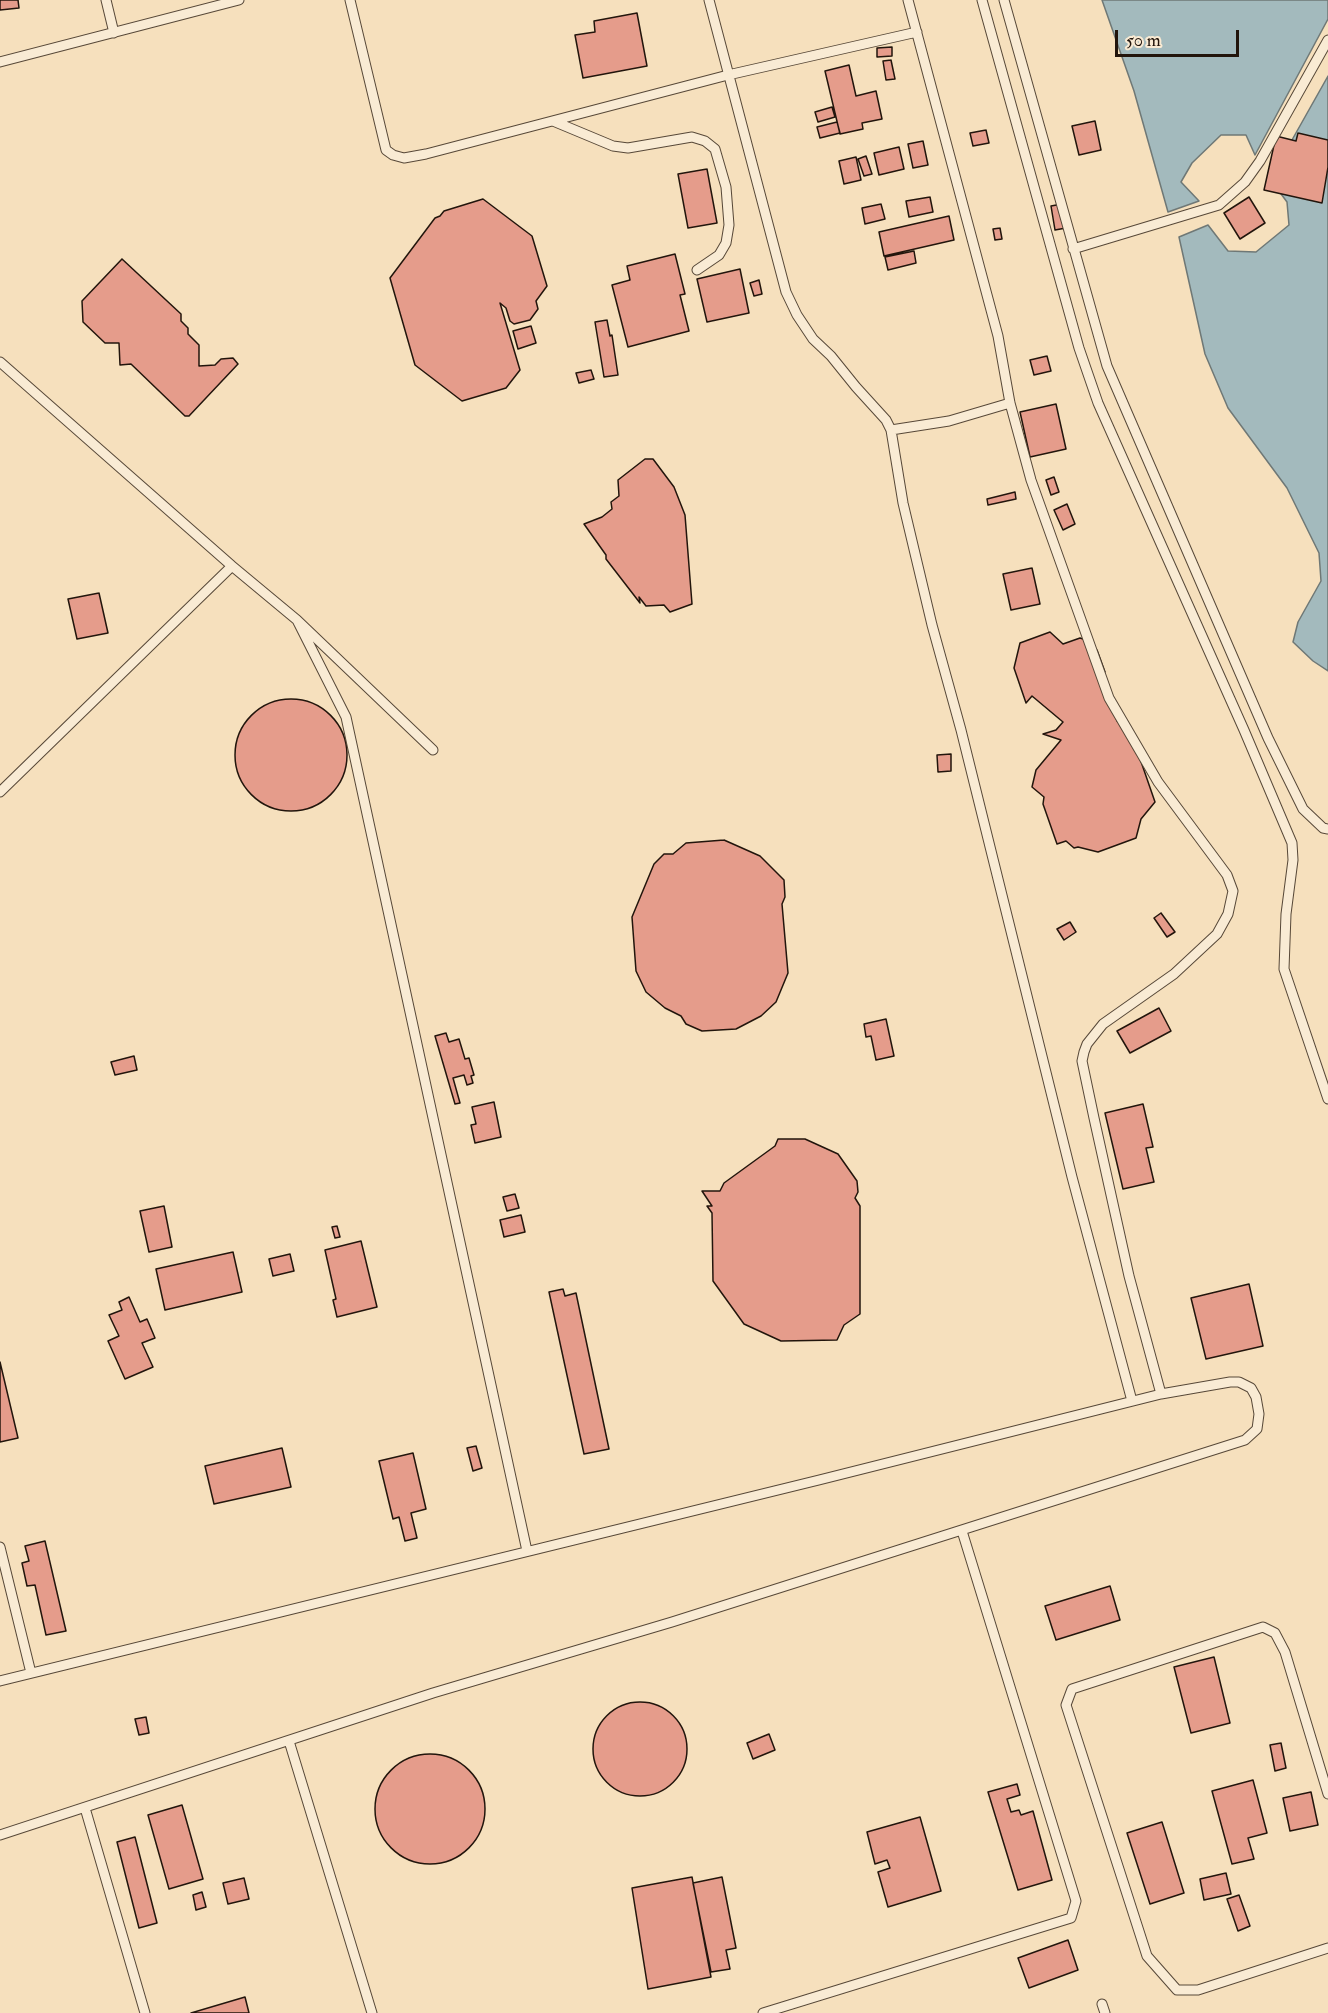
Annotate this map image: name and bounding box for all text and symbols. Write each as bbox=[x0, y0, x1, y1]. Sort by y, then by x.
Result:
scale bar bbox=[1118, 18, 1242, 56]
text: 50 m bbox=[1126, 29, 1161, 52]

